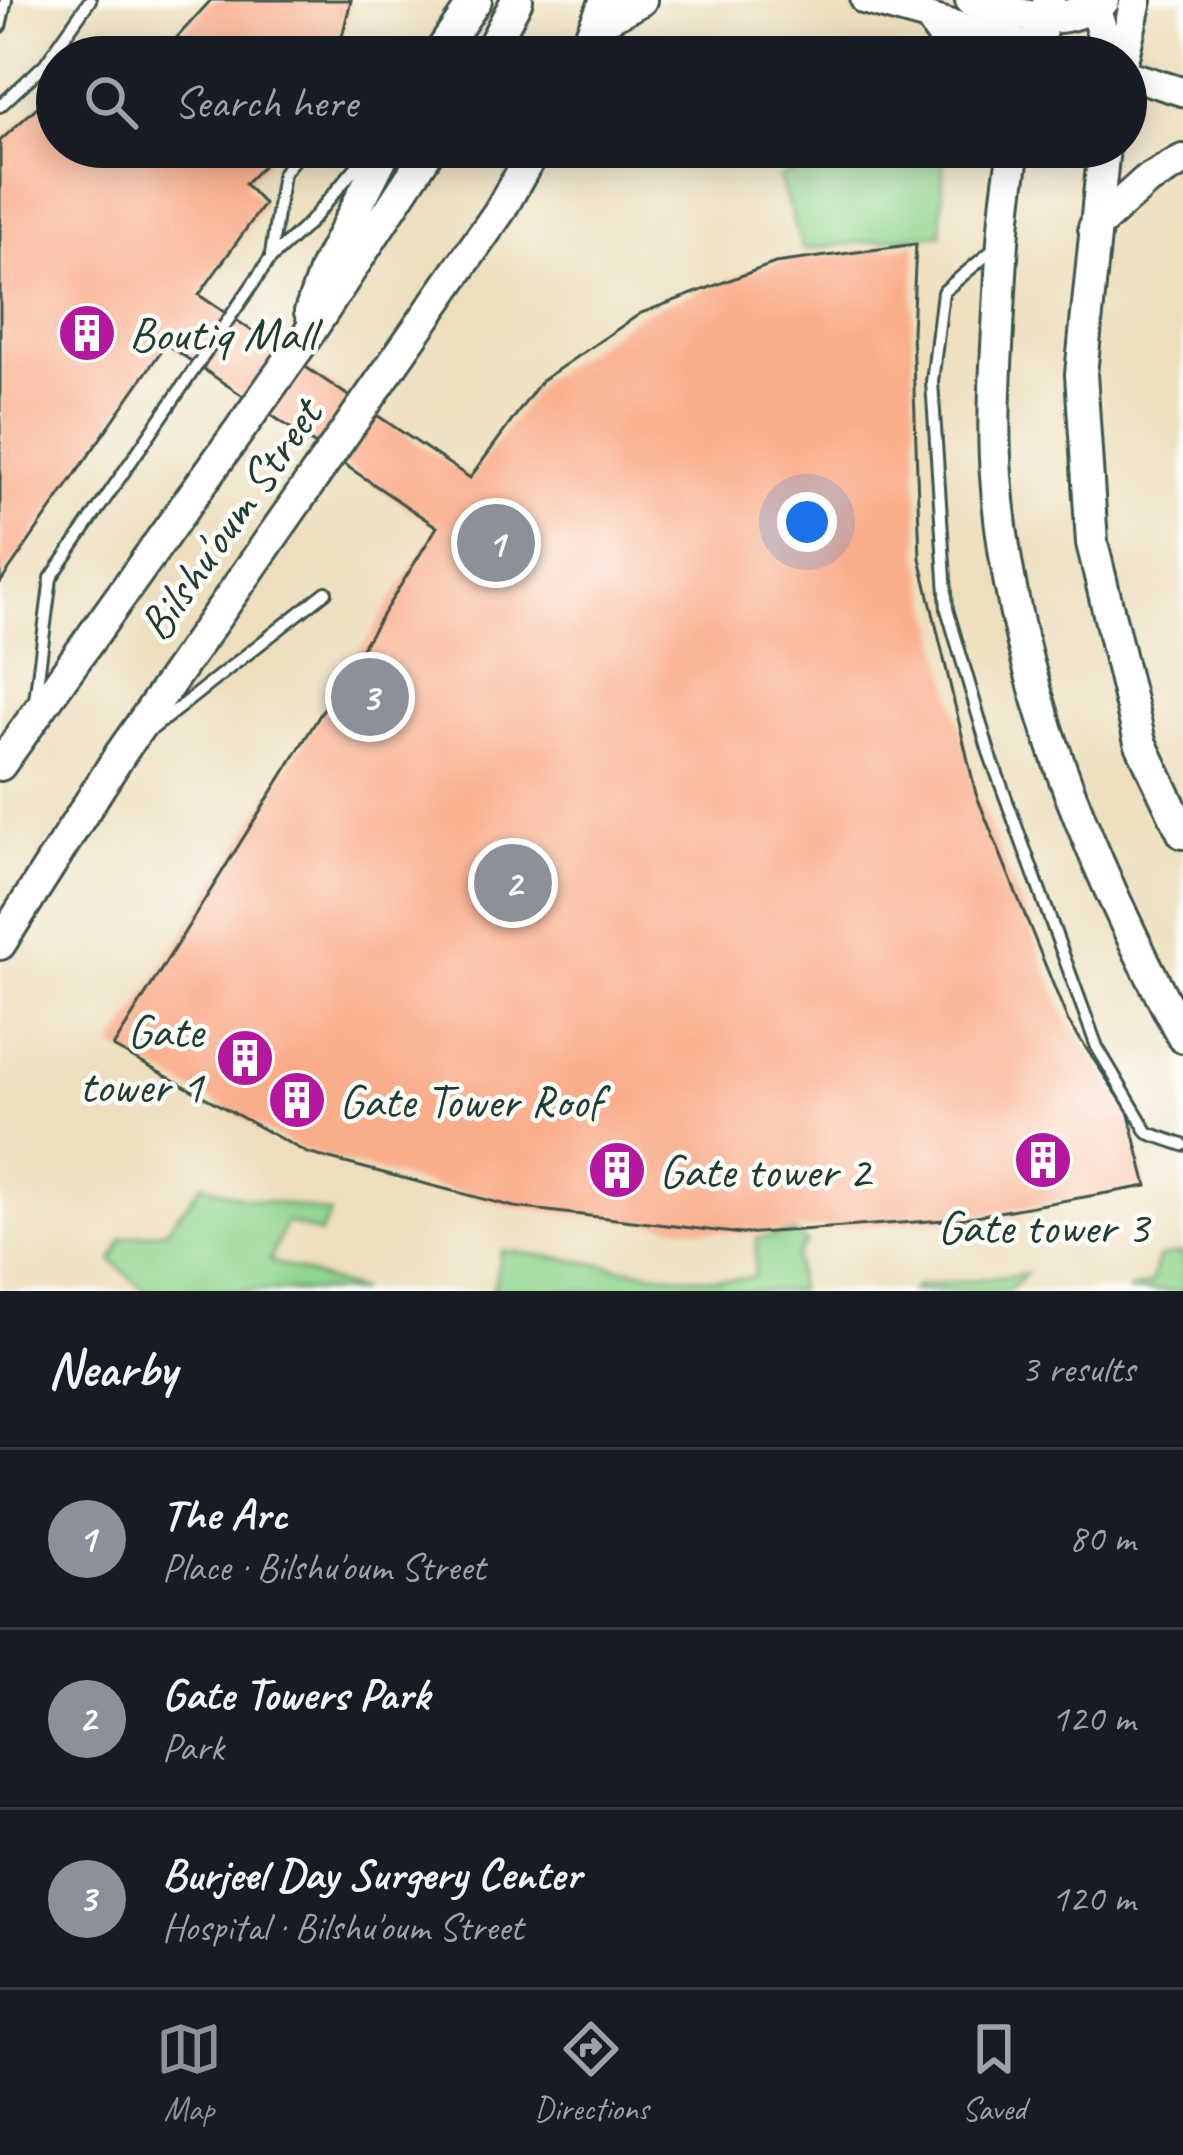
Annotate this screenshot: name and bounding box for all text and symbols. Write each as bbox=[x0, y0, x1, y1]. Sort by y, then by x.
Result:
search box bbox=[36, 36, 1147, 168]
icon: search bbox=[78, 69, 144, 135]
text: Search here bbox=[174, 74, 357, 131]
building icon: Boutiq Mall bbox=[56, 302, 118, 364]
place label: Boutiq Mall bbox=[129, 304, 323, 364]
street label: Bilshu'oum Street bbox=[125, 384, 337, 652]
your location bbox=[777, 492, 837, 552]
pin: 1 bbox=[457, 498, 535, 588]
pin: 3 bbox=[331, 652, 409, 742]
pin: 2 bbox=[474, 838, 552, 928]
place label: Gate tower 1 bbox=[79, 1001, 206, 1116]
building icon: Gate tower 1 bbox=[214, 1027, 276, 1089]
building icon: Gate Tower Roof bbox=[266, 1069, 328, 1131]
place label: Gate Tower Roof bbox=[339, 1071, 612, 1131]
building icon: Gate tower 3 bbox=[1012, 1129, 1074, 1191]
building icon: Gate tower 2 bbox=[586, 1139, 648, 1201]
place label: Gate tower 2 bbox=[659, 1141, 874, 1201]
place label: Gate tower 3 bbox=[937, 1197, 1152, 1257]
text: Nearby bbox=[48, 1337, 176, 1401]
text: 3 results bbox=[1021, 1345, 1135, 1394]
text: The Arc bbox=[162, 1486, 287, 1543]
text: 1 bbox=[78, 1514, 96, 1563]
text: 80 m bbox=[1069, 1514, 1135, 1563]
text: Place · Bilshu'oum Street bbox=[162, 1543, 485, 1592]
text: Gate Towers Park bbox=[162, 1666, 429, 1723]
text: 2 bbox=[78, 1694, 96, 1743]
text: 120 m bbox=[1051, 1694, 1135, 1743]
text: Park bbox=[162, 1723, 224, 1772]
text: Burjeel Day Surgery Center bbox=[162, 1846, 581, 1903]
text: 3 bbox=[78, 1874, 96, 1923]
text: 120 m bbox=[1051, 1874, 1135, 1923]
text: Hospital · Bilshu'oum Street bbox=[162, 1903, 523, 1952]
tab: Map bbox=[156, 2016, 222, 2130]
tab: Directions bbox=[534, 2016, 649, 2130]
tab: Saved bbox=[961, 2016, 1027, 2130]

